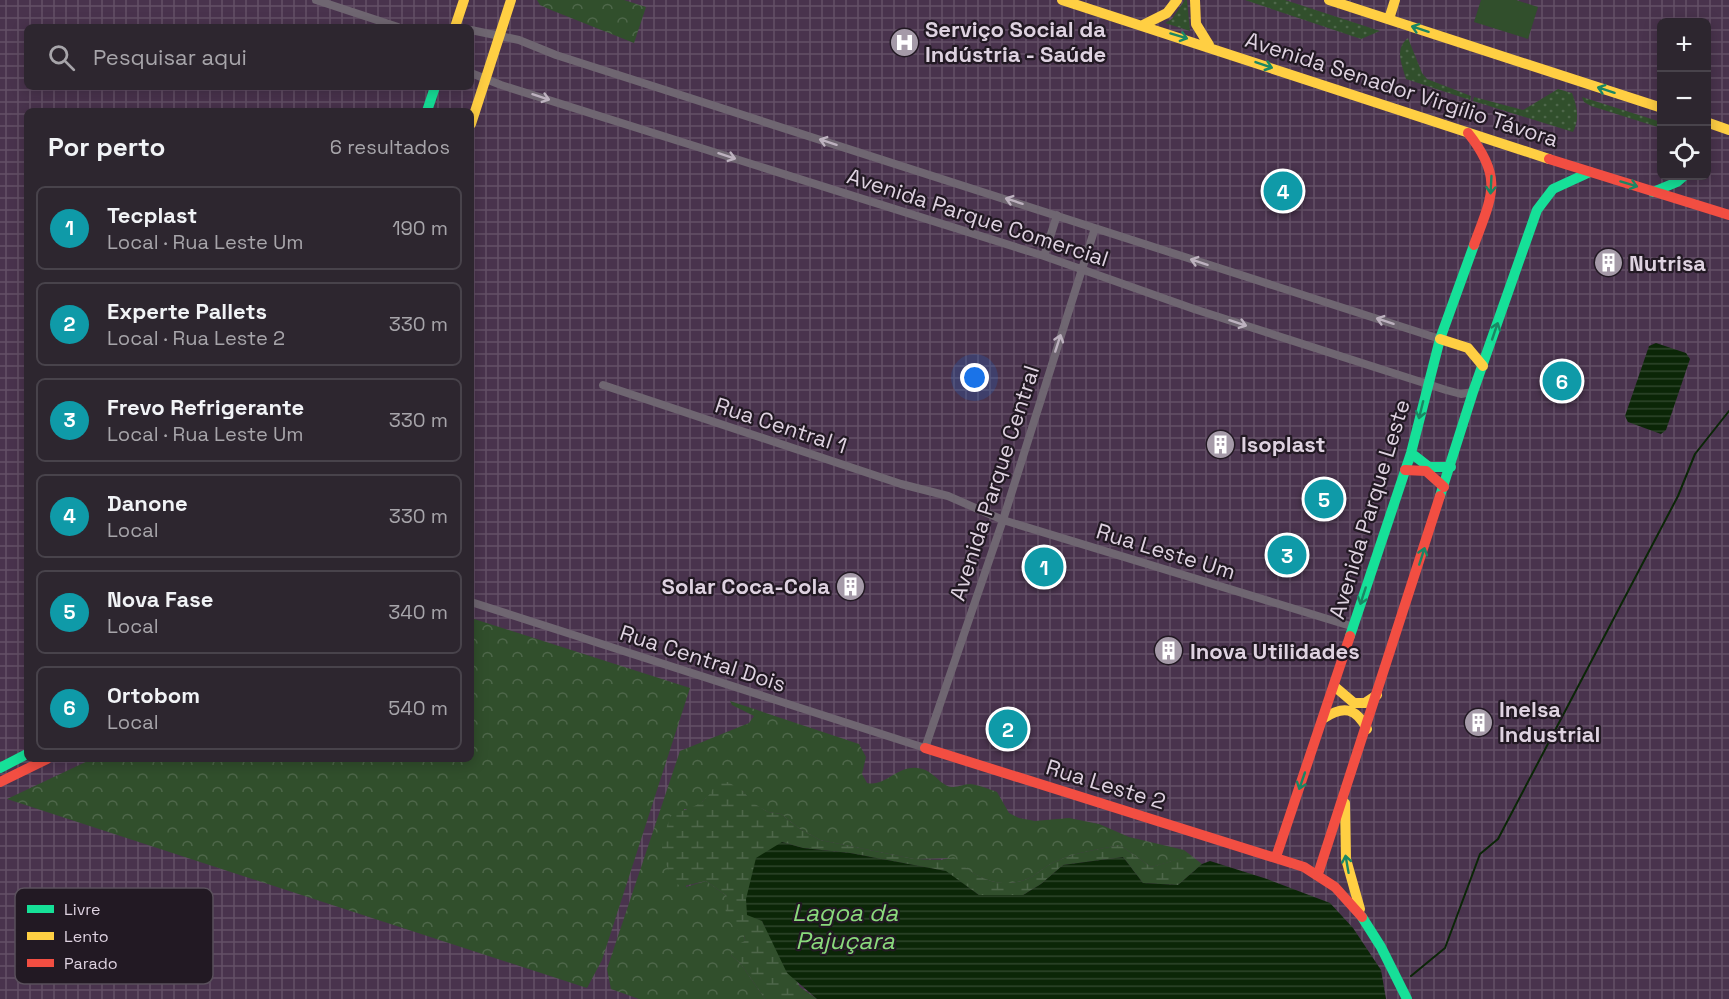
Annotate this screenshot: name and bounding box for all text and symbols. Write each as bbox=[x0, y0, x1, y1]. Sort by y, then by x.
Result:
place label: Serviço Social da Indústria - Saúde bbox=[925, 15, 1106, 68]
map controls bbox=[1657, 18, 1711, 180]
button: + bbox=[1657, 18, 1711, 72]
one-way arrow bbox=[1411, 23, 1430, 34]
search box bbox=[24, 24, 474, 90]
street label: Avenida Senador Virgílio Távora bbox=[1242, 25, 1562, 153]
hospital icon: Serviço Social da Indústria - Saúde bbox=[888, 26, 920, 58]
one-way arrow bbox=[1169, 31, 1188, 42]
icon: search bbox=[45, 41, 78, 74]
text: Pesquisar aqui bbox=[93, 43, 247, 71]
one-way arrow bbox=[1254, 60, 1273, 71]
button: − bbox=[1657, 72, 1711, 126]
one-way arrow bbox=[1597, 83, 1616, 94]
one-way arrow bbox=[531, 92, 550, 103]
button: locate bbox=[1657, 126, 1711, 180]
text: Por perto bbox=[48, 130, 165, 164]
text: 6 resultados bbox=[330, 134, 450, 160]
one-way arrow bbox=[819, 136, 838, 147]
one-way arrow bbox=[717, 151, 736, 162]
street label: Avenida Parque Comercial bbox=[844, 161, 1112, 273]
pin: 4 bbox=[1264, 168, 1302, 213]
one-way arrow bbox=[1486, 174, 1497, 194]
one-way arrow bbox=[1619, 180, 1638, 191]
one-way arrow bbox=[1005, 195, 1024, 206]
text: Tecplast bbox=[107, 201, 197, 229]
text: 1 bbox=[65, 215, 74, 241]
text: 190 m bbox=[392, 215, 448, 241]
text: Local · Rua Leste Um bbox=[107, 229, 303, 255]
building icon: Nutrisa bbox=[1592, 247, 1624, 279]
place label: Nutrisa bbox=[1629, 249, 1706, 277]
one-way arrow bbox=[1190, 256, 1209, 267]
text: Experte Pallets bbox=[107, 297, 267, 325]
text: 2 bbox=[64, 311, 75, 337]
text: 330 m bbox=[389, 311, 448, 337]
one-way arrow bbox=[1376, 315, 1395, 326]
one-way arrow bbox=[1228, 318, 1247, 329]
one-way arrow bbox=[1491, 322, 1502, 340]
text: Local · Rua Leste 2 bbox=[107, 325, 285, 351]
one-way arrow bbox=[1053, 334, 1064, 353]
pin: 6 bbox=[1542, 358, 1582, 404]
street label: Avenida Parque Central bbox=[943, 362, 1045, 604]
your location bbox=[960, 363, 989, 392]
street label: Rua Central 1 bbox=[712, 391, 850, 459]
text: Frevo Refrigerante bbox=[107, 393, 304, 421]
street label: Avenida Parque Leste bbox=[1322, 396, 1416, 622]
one-way arrow bbox=[1415, 400, 1426, 419]
text: 3 bbox=[63, 407, 76, 433]
text: 330 m bbox=[389, 407, 448, 433]
text: Local · Rua Leste Um bbox=[107, 421, 303, 447]
building icon: Isoplast bbox=[1204, 428, 1236, 460]
place label: Isoplast bbox=[1241, 430, 1326, 458]
pin: 5 bbox=[1304, 476, 1344, 522]
text: Danone bbox=[107, 489, 188, 517]
text: 4 bbox=[63, 503, 76, 529]
text: 330 m bbox=[389, 503, 448, 529]
text: Local bbox=[107, 517, 159, 543]
street label: Rua Leste Um bbox=[1093, 517, 1239, 585]
pin: 3 bbox=[1268, 532, 1306, 578]
pin: 1 bbox=[1024, 544, 1064, 590]
one-way arrow bbox=[1418, 547, 1429, 566]
building icon: Solar Coca-Cola bbox=[835, 570, 867, 602]
place label: Solar Coca-Cola bbox=[662, 572, 830, 600]
text: Nova Fase bbox=[107, 585, 213, 613]
one-way arrow bbox=[1357, 586, 1368, 605]
text: 5 bbox=[64, 599, 76, 625]
text: 340 m bbox=[388, 599, 448, 625]
text: Local bbox=[107, 613, 159, 639]
street label: Rua Central Dois bbox=[616, 618, 790, 698]
building icon: Inova Utilidades bbox=[1153, 635, 1185, 667]
place label: Inova Utilidades bbox=[1190, 637, 1360, 665]
text: Ortobom bbox=[107, 681, 200, 709]
text: 6 bbox=[63, 695, 76, 721]
text: 540 m bbox=[388, 695, 448, 721]
place label: Inelsa Industrial bbox=[1499, 695, 1600, 748]
pin: 2 bbox=[988, 706, 1028, 752]
building icon: Inelsa Industrial bbox=[1462, 706, 1494, 738]
text: Local bbox=[107, 709, 159, 735]
street label: Rua Leste 2 bbox=[1043, 753, 1169, 815]
one-way arrow bbox=[1296, 772, 1307, 791]
one-way arrow bbox=[1342, 855, 1353, 875]
legend bbox=[15, 888, 213, 984]
water label: Lagoa da Pajuçara bbox=[792, 897, 898, 956]
text: Livre bbox=[64, 899, 101, 920]
text: Lento bbox=[64, 926, 109, 947]
text: Parado bbox=[64, 953, 118, 974]

